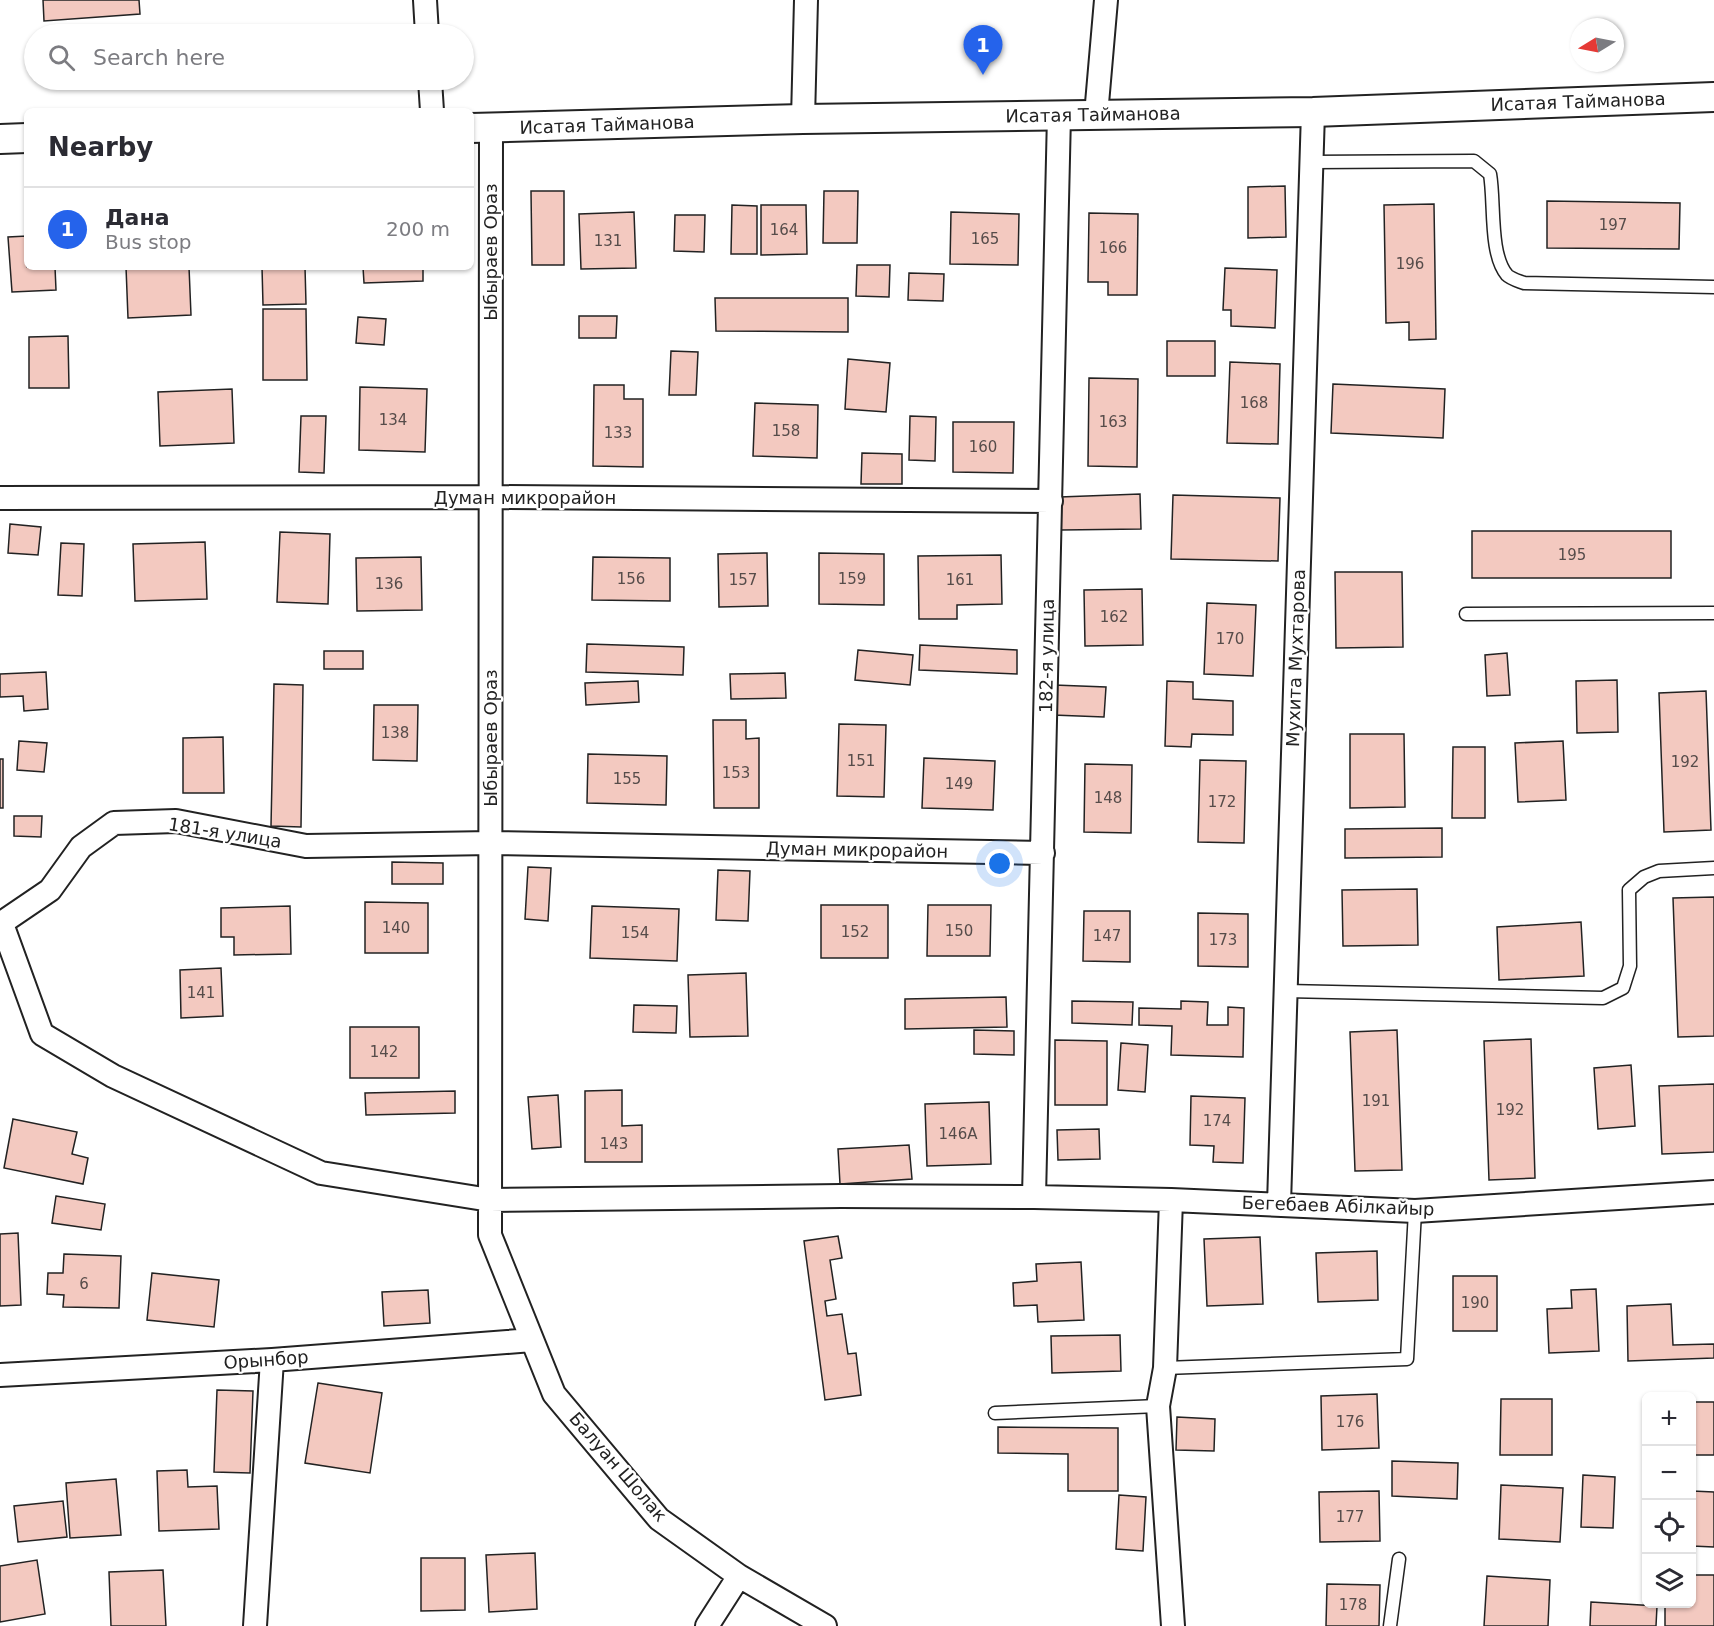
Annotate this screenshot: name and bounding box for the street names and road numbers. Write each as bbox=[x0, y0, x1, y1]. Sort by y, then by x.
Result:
street label: Исатая Тайманова bbox=[1490, 88, 1666, 115]
street label: Исатая Тайманова bbox=[1005, 102, 1181, 127]
street label: Исатая Тайманова bbox=[519, 111, 695, 138]
street label: Ыбыраев Ораз bbox=[480, 183, 501, 321]
street label: Думан микрорайон bbox=[434, 487, 616, 508]
street label: Мухита Мухтарова bbox=[1282, 569, 1309, 747]
street label: 182-я улица bbox=[1035, 599, 1058, 713]
street label: Ыбыраев Ораз bbox=[480, 669, 501, 807]
street label: 181-я улица bbox=[167, 813, 283, 852]
street label: Думан микрорайон bbox=[766, 837, 948, 862]
street label: Бегебаев Абілкайыр bbox=[1241, 1192, 1435, 1219]
street label: Орынбор bbox=[223, 1346, 309, 1373]
street label: Балуан Шолак bbox=[565, 1408, 672, 1526]

